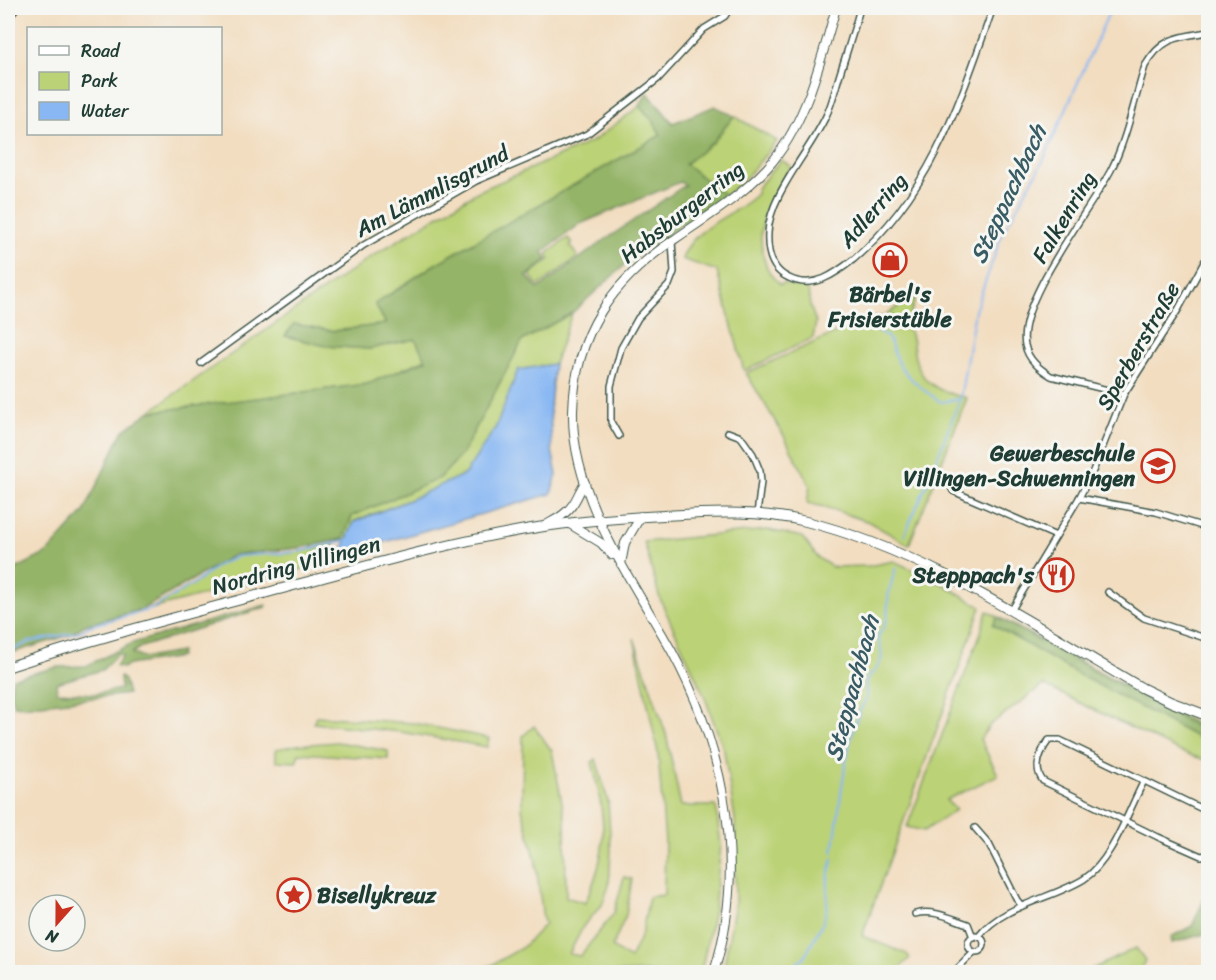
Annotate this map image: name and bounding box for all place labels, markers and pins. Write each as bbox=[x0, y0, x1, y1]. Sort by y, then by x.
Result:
shop icon: Bärbel's Frisierstüble bbox=[872, 242, 908, 278]
place label: Bärbel's Frisierstüble bbox=[827, 275, 953, 339]
place label: Gewerbeschule Villingen-Schwenningen bbox=[903, 434, 1136, 498]
school or university icon: Gewerbeschule Villingen-Schwenningen bbox=[1140, 448, 1176, 484]
place label: Stepppach's bbox=[911, 556, 1035, 595]
restaurant icon: Stepppach's bbox=[1039, 557, 1075, 593]
place label: Bisellykreuz bbox=[317, 876, 437, 915]
place icon: Bisellykreuz bbox=[276, 877, 312, 913]

